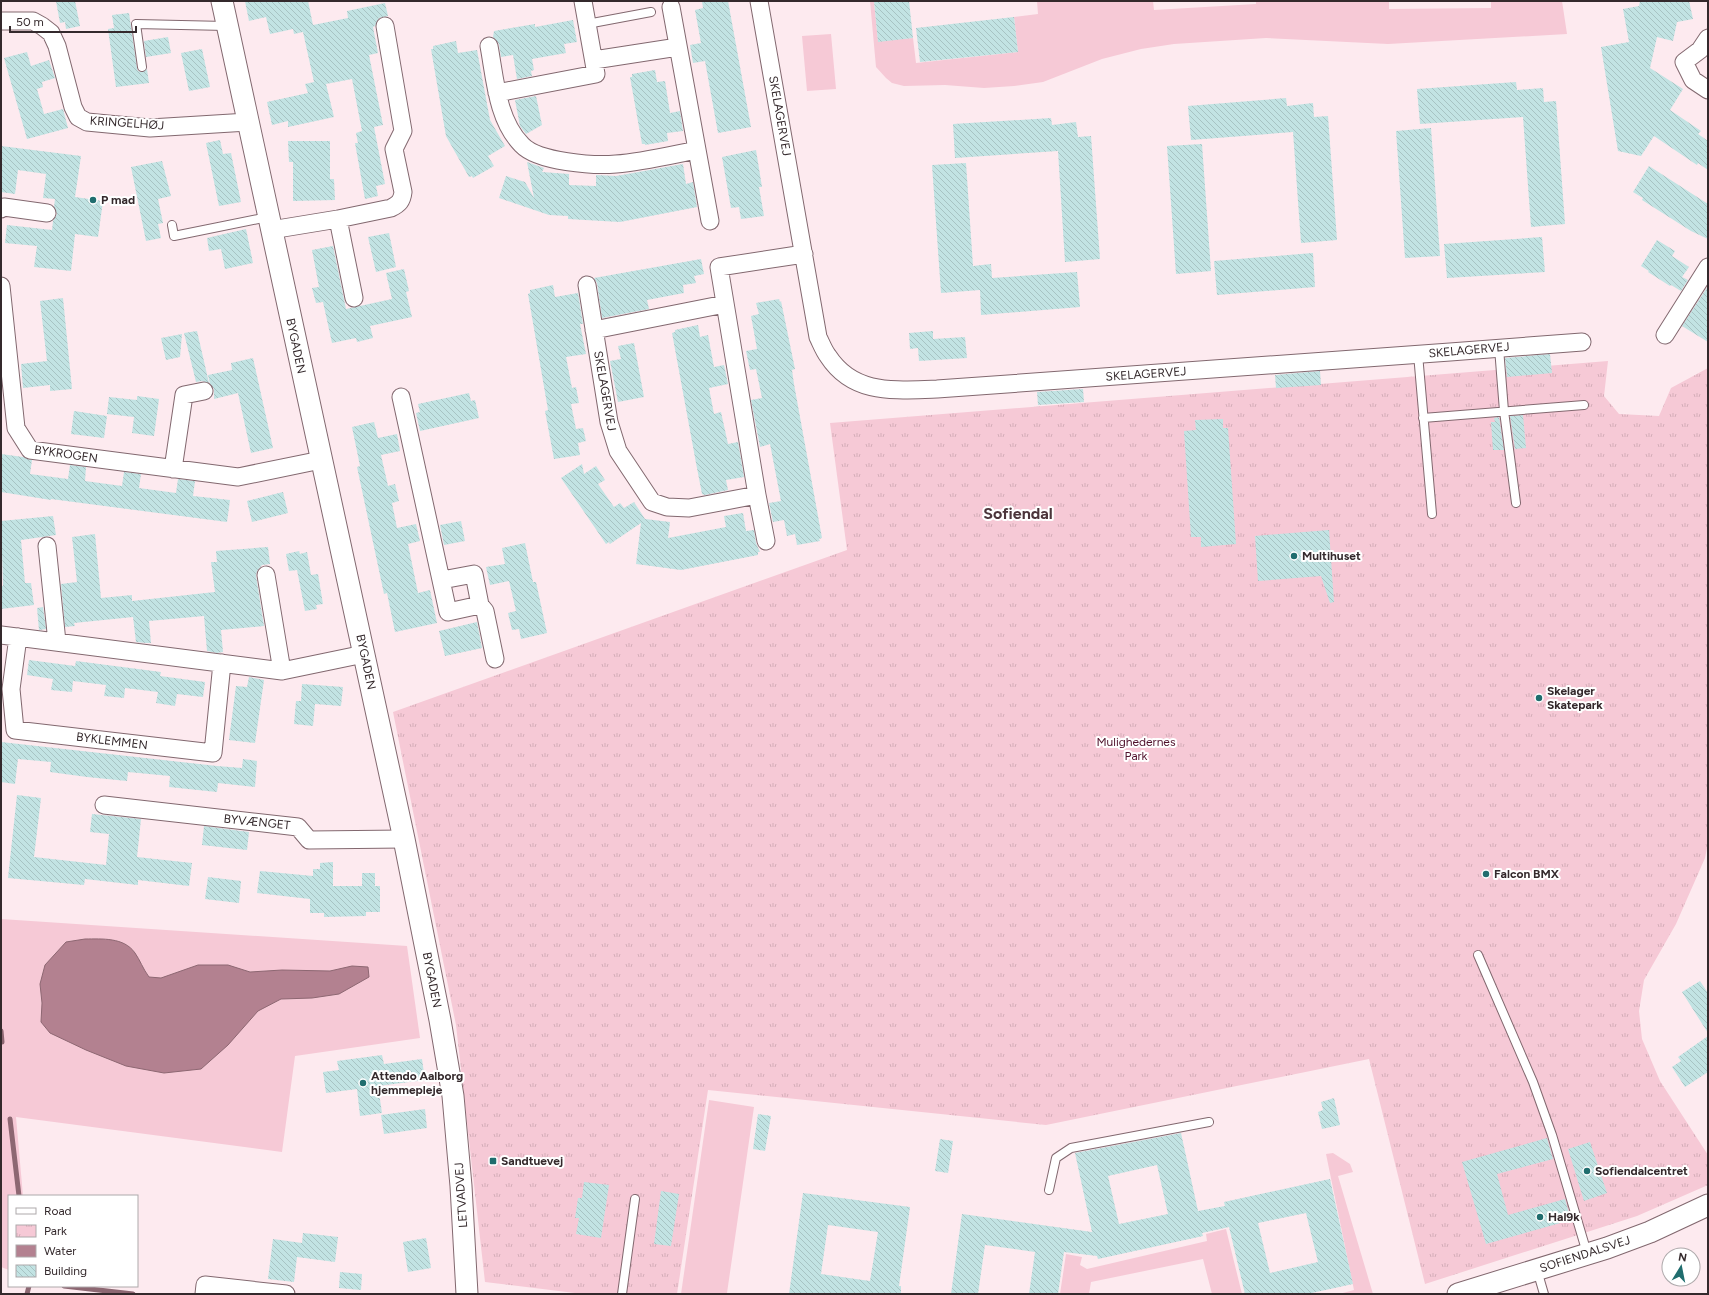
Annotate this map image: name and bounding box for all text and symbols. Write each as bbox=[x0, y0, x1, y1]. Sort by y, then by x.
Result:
scale bar bbox=[10, 8, 136, 34]
text: 50 m bbox=[16, 15, 44, 29]
street label: SKELAGERVEJ bbox=[766, 75, 794, 157]
street label: KRINGELHØJ bbox=[89, 113, 165, 133]
place label: P mad bbox=[101, 193, 135, 207]
marker: P mad bbox=[88, 195, 98, 205]
street label: BYGADEN bbox=[283, 317, 309, 375]
street label: SKELAGERVEJ bbox=[1428, 339, 1510, 361]
street label: SKELAGERVEJ bbox=[591, 350, 619, 432]
street label: SKELAGERVEJ bbox=[1105, 364, 1187, 384]
street label: BYKROGEN bbox=[33, 443, 99, 465]
district label: Sofiendal bbox=[983, 504, 1053, 523]
place label: Multihuset bbox=[1302, 549, 1361, 563]
marker: Multihuset bbox=[1289, 551, 1299, 561]
street label: BYGADEN bbox=[353, 633, 379, 691]
place label: Skelager Skatepark bbox=[1547, 684, 1603, 712]
marker: Skelager Skatepark bbox=[1534, 693, 1544, 703]
street label: BYKLEMMEN bbox=[75, 730, 149, 752]
park label: Mulighedernes Park bbox=[1096, 735, 1176, 763]
street label: BYVÆNGET bbox=[223, 812, 291, 833]
place label: Falcon BMX bbox=[1494, 867, 1560, 881]
marker: Falcon BMX bbox=[1481, 869, 1491, 879]
street label: BYGADEN bbox=[420, 951, 444, 1009]
place label: Attendo Aalborg hjemmepleje bbox=[371, 1069, 463, 1097]
marker: Attendo Aalborg hjemmepleje bbox=[358, 1078, 368, 1088]
place label: Sandtuevej bbox=[501, 1154, 563, 1168]
marker: Sandtuevej bbox=[488, 1156, 498, 1166]
street label: LETVADVEJ bbox=[452, 1162, 470, 1228]
place label: Sofiendalcentret bbox=[1595, 1164, 1688, 1178]
marker: Sofiendalcentret bbox=[1582, 1166, 1592, 1176]
legend bbox=[8, 1195, 138, 1287]
text: Road bbox=[44, 1204, 72, 1218]
place label: Hal9k bbox=[1548, 1210, 1580, 1224]
marker: Hal9k bbox=[1535, 1212, 1545, 1222]
text: Park bbox=[44, 1224, 67, 1238]
street label: SOFIENDALSVEJ bbox=[1538, 1233, 1632, 1275]
text: Water bbox=[44, 1244, 76, 1258]
north arrow bbox=[1661, 1247, 1701, 1287]
text: N bbox=[1677, 1251, 1688, 1265]
text: Building bbox=[44, 1264, 87, 1278]

